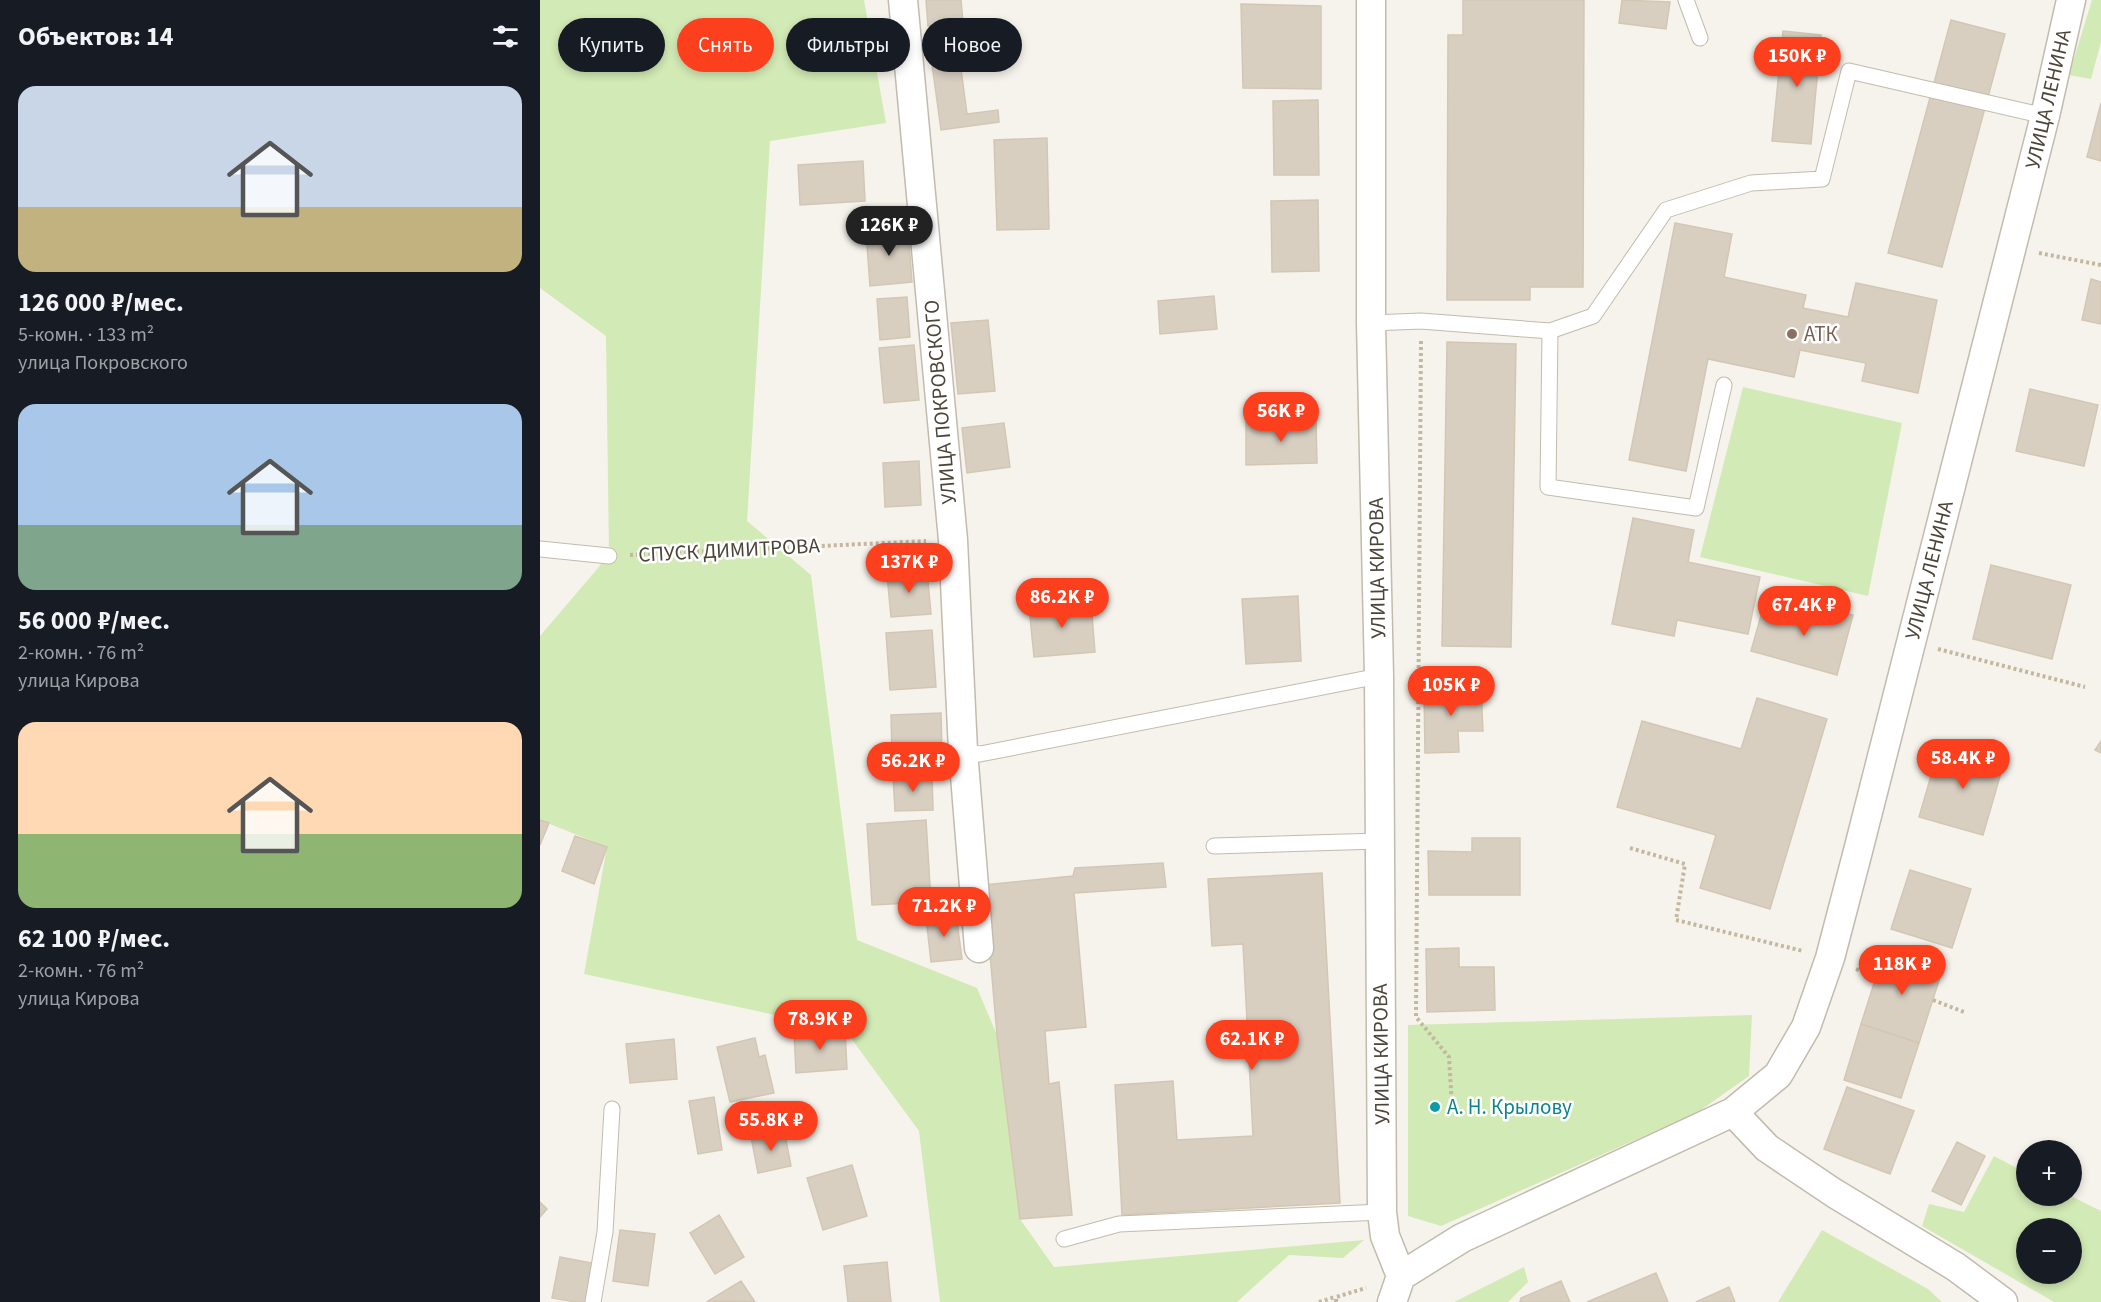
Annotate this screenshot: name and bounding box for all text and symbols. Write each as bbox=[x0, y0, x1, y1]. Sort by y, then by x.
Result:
text: Объектов: 14 bbox=[18, 18, 174, 55]
chip: Купить bbox=[558, 18, 665, 72]
chip: Снять bbox=[677, 18, 774, 72]
chip: Фильтры bbox=[786, 18, 910, 72]
chip: Новое bbox=[922, 18, 1022, 72]
icon: filters bbox=[489, 20, 522, 53]
street label: УЛИЦА ЛЕНИНА bbox=[2017, 26, 2079, 172]
pin: 150K ₽ bbox=[1748, 37, 1846, 88]
text: 150K ₽ bbox=[1768, 42, 1826, 70]
icon: home bbox=[216, 125, 324, 233]
pin: 126K ₽ bbox=[840, 206, 938, 257]
text: 126K ₽ bbox=[860, 211, 918, 239]
text: 126 000 ₽/мес. bbox=[18, 284, 184, 321]
street label: УЛИЦА ПОКРОВСКОГО bbox=[916, 299, 964, 505]
place label: АТК bbox=[1804, 319, 1839, 349]
text: 5-комн. · 133 m² bbox=[18, 321, 154, 349]
marker: АТК bbox=[1785, 327, 1799, 341]
text: улица Покровского bbox=[18, 349, 188, 377]
pin: 56K ₽ bbox=[1239, 392, 1323, 443]
text: 56K ₽ bbox=[1257, 397, 1305, 425]
icon: home bbox=[216, 443, 324, 551]
street label: УЛИЦА КИРОВА bbox=[1361, 497, 1393, 639]
street label: УЛИЦА ЛЕНИНА bbox=[1897, 497, 1961, 643]
street label: СПУСК ДИМИТРОВА bbox=[638, 530, 821, 570]
pin: 137K ₽ bbox=[860, 543, 958, 594]
text: 137K ₽ bbox=[880, 548, 938, 576]
pin: 86.2K ₽ bbox=[1007, 578, 1117, 629]
text: 86.2K ₽ bbox=[1030, 583, 1094, 611]
pin: 67.4K ₽ bbox=[1749, 586, 1859, 637]
text: 67.4K ₽ bbox=[1772, 591, 1836, 619]
text: 56 000 ₽/мес. bbox=[18, 602, 170, 639]
text: 2-комн. · 76 m² bbox=[18, 639, 144, 667]
pin: 105K ₽ bbox=[1402, 666, 1500, 717]
text: улица Кирова bbox=[18, 667, 140, 695]
text: 105K ₽ bbox=[1422, 671, 1480, 699]
pin: 58.4K ₽ bbox=[1908, 739, 2018, 790]
pin: 56.2K ₽ bbox=[858, 742, 968, 793]
text: 58.4K ₽ bbox=[1931, 744, 1995, 772]
text: 56.2K ₽ bbox=[881, 747, 945, 775]
icon: home bbox=[216, 761, 324, 869]
pin: 71.2K ₽ bbox=[889, 887, 999, 938]
text: 71.2K ₽ bbox=[912, 892, 976, 920]
text: 62 100 ₽/мес. bbox=[18, 920, 170, 957]
pin: 118K ₽ bbox=[1853, 945, 1951, 996]
text: 118K ₽ bbox=[1873, 950, 1931, 978]
text: 2-комн. · 76 m² bbox=[18, 957, 144, 985]
street label: УЛИЦА КИРОВА bbox=[1365, 983, 1397, 1125]
text: улица Кирова bbox=[18, 985, 140, 1013]
pin: 78.9K ₽ bbox=[765, 1000, 875, 1051]
text: 78.9K ₽ bbox=[788, 1005, 852, 1033]
pin: 62.1K ₽ bbox=[1197, 1020, 1307, 1071]
text: 62.1K ₽ bbox=[1220, 1025, 1284, 1053]
place label: А. Н. Крылову bbox=[1447, 1092, 1572, 1122]
marker: А. Н. Крылову bbox=[1428, 1100, 1442, 1114]
pin: 55.8K ₽ bbox=[716, 1101, 826, 1152]
text: 55.8K ₽ bbox=[739, 1106, 803, 1134]
map controls bbox=[2016, 1140, 2082, 1284]
button: + bbox=[2016, 1140, 2082, 1206]
button: − bbox=[2016, 1218, 2082, 1284]

